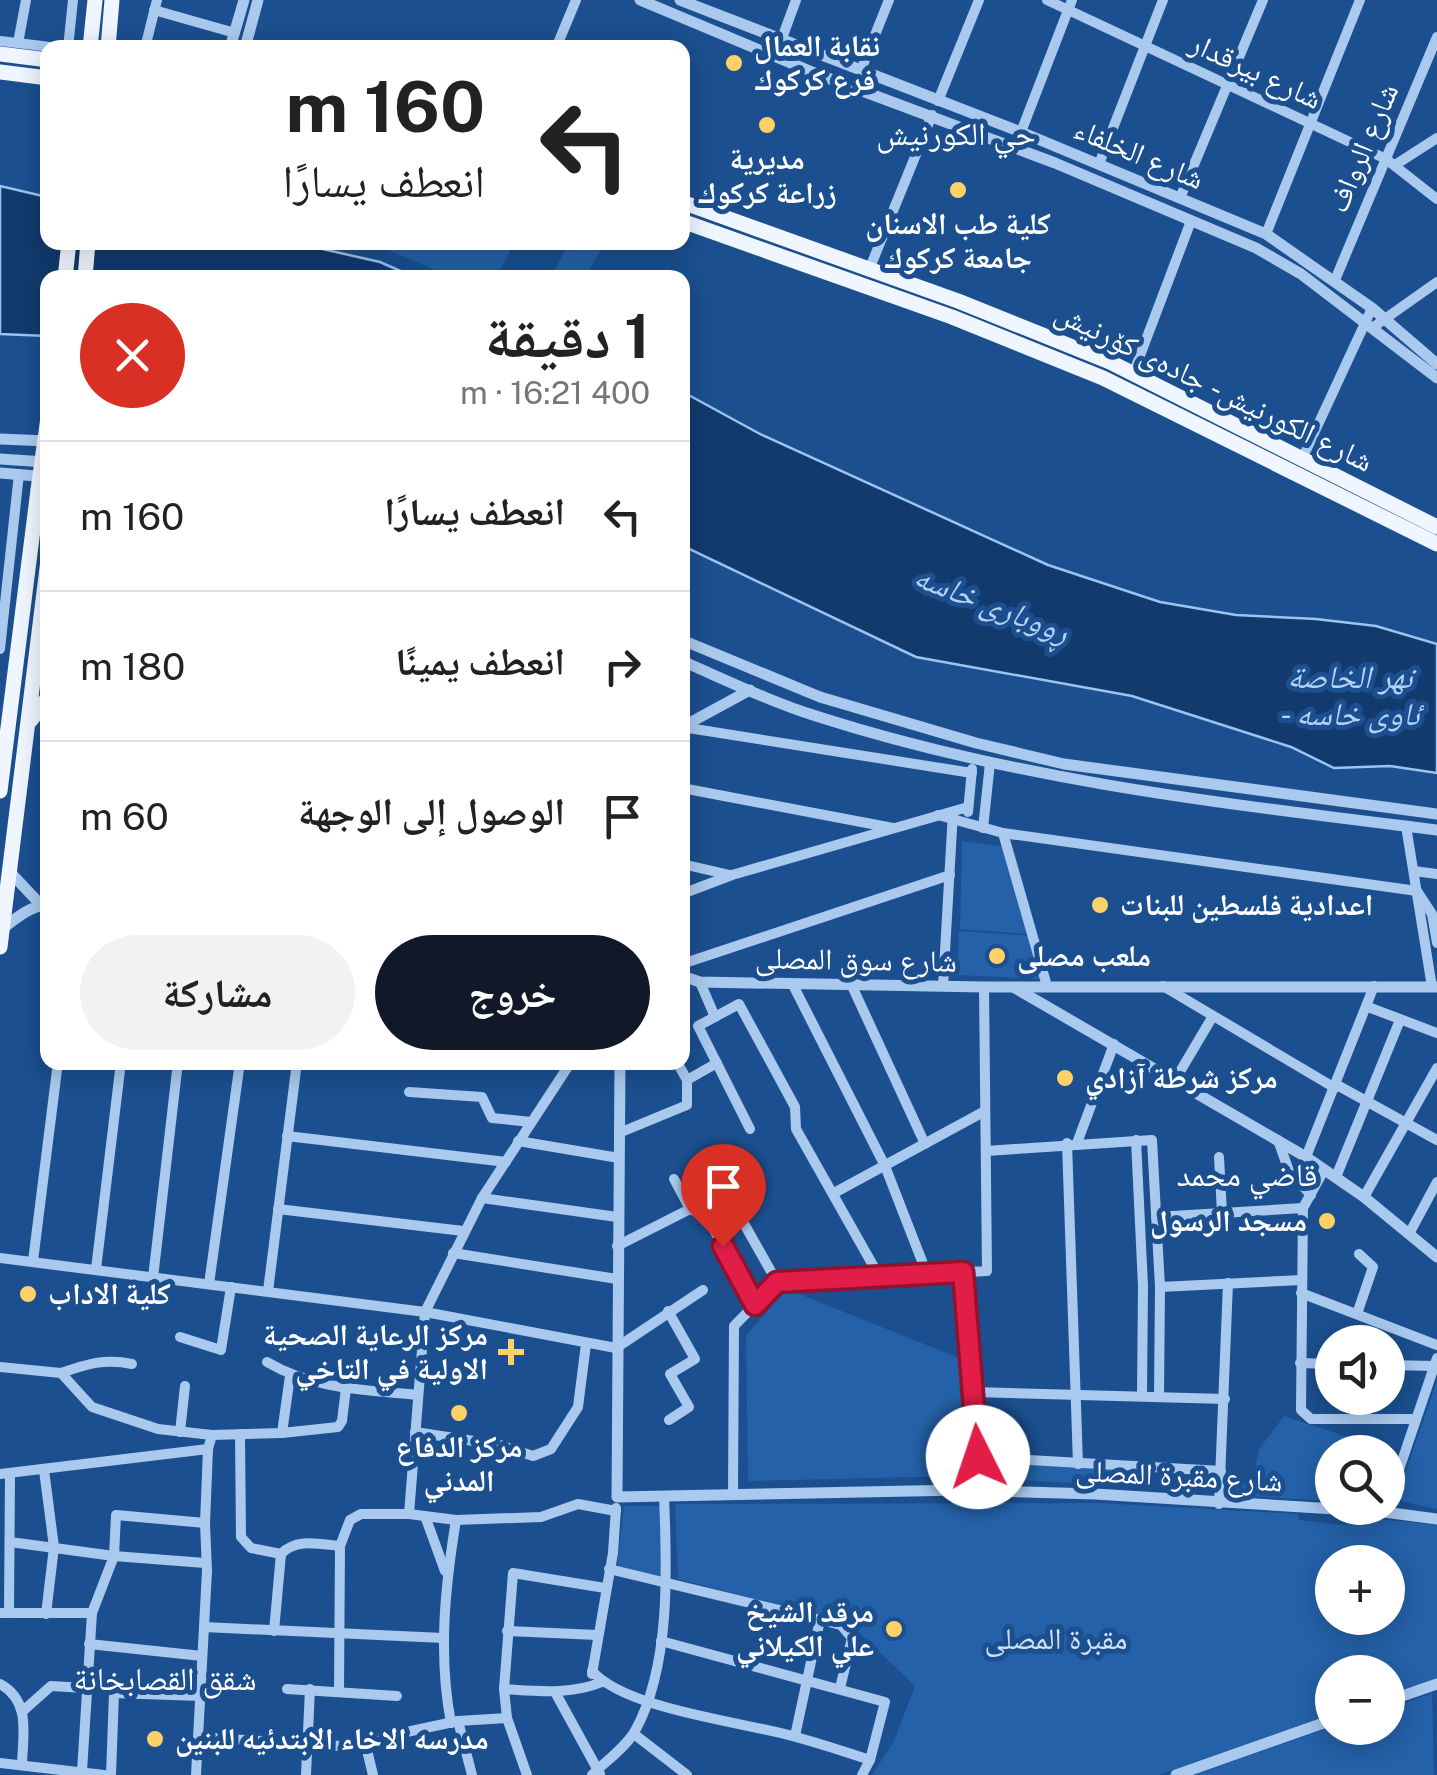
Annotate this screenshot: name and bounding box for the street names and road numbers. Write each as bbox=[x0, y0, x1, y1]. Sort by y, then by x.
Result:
street label: شارع بيرقدار bbox=[1183, 24, 1328, 118]
street label: شارع الرواف bbox=[1319, 78, 1407, 218]
street label: شارع الخلفاء bbox=[1068, 110, 1210, 198]
street label: شارع الكورنيش - جادەی کۆرنیش bbox=[1049, 293, 1379, 481]
street label: شارع سوق المصلى bbox=[755, 939, 957, 981]
street label: شارع مقبرة المصلى bbox=[1075, 1452, 1283, 1500]

